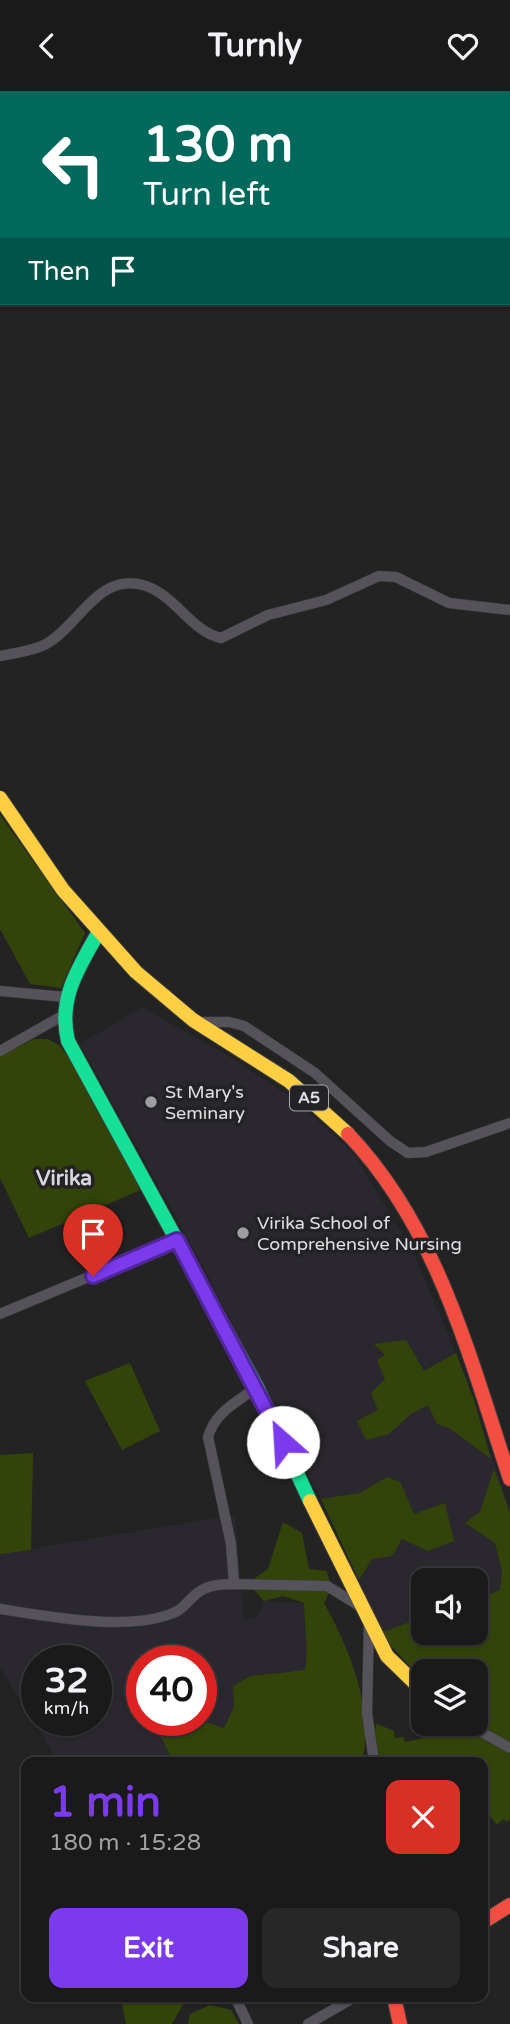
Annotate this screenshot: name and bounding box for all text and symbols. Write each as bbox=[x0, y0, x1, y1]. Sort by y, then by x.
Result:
icon: back bbox=[28, 27, 66, 65]
text: Turnly bbox=[208, 27, 302, 65]
icon: heart bbox=[444, 27, 482, 65]
text: 130 m bbox=[143, 116, 293, 175]
icon: left bbox=[28, 119, 119, 210]
text: Turn left bbox=[143, 176, 270, 214]
icon: arrive bbox=[104, 252, 142, 290]
text: Then bbox=[28, 256, 90, 287]
place label: St Mary's Seminary bbox=[165, 1081, 245, 1124]
road number: A5 bbox=[290, 1086, 328, 1111]
marker: St Mary's Seminary bbox=[143, 1094, 159, 1110]
district label: Virika bbox=[36, 1166, 92, 1191]
pin bbox=[63, 1204, 123, 1276]
place label: Virika School of Comprehensive Nursing bbox=[257, 1212, 462, 1255]
icon: arrive bbox=[74, 1215, 112, 1253]
marker: Virika School of Comprehensive Nursing bbox=[235, 1225, 251, 1241]
position arrow bbox=[246, 1405, 320, 1479]
map controls bbox=[411, 1568, 488, 1736]
button: sound bbox=[411, 1568, 488, 1645]
speed limit sign: 40 bbox=[126, 1645, 217, 1736]
button: layers bbox=[411, 1659, 488, 1736]
text: 32 bbox=[45, 1660, 88, 1702]
text: km/h bbox=[44, 1697, 89, 1719]
text: 1 min bbox=[49, 1777, 161, 1828]
button: close bbox=[386, 1780, 460, 1854]
text: 180 m · 15:28 bbox=[49, 1829, 201, 1857]
button: Exit bbox=[49, 1908, 248, 1988]
button: Share bbox=[262, 1908, 460, 1988]

